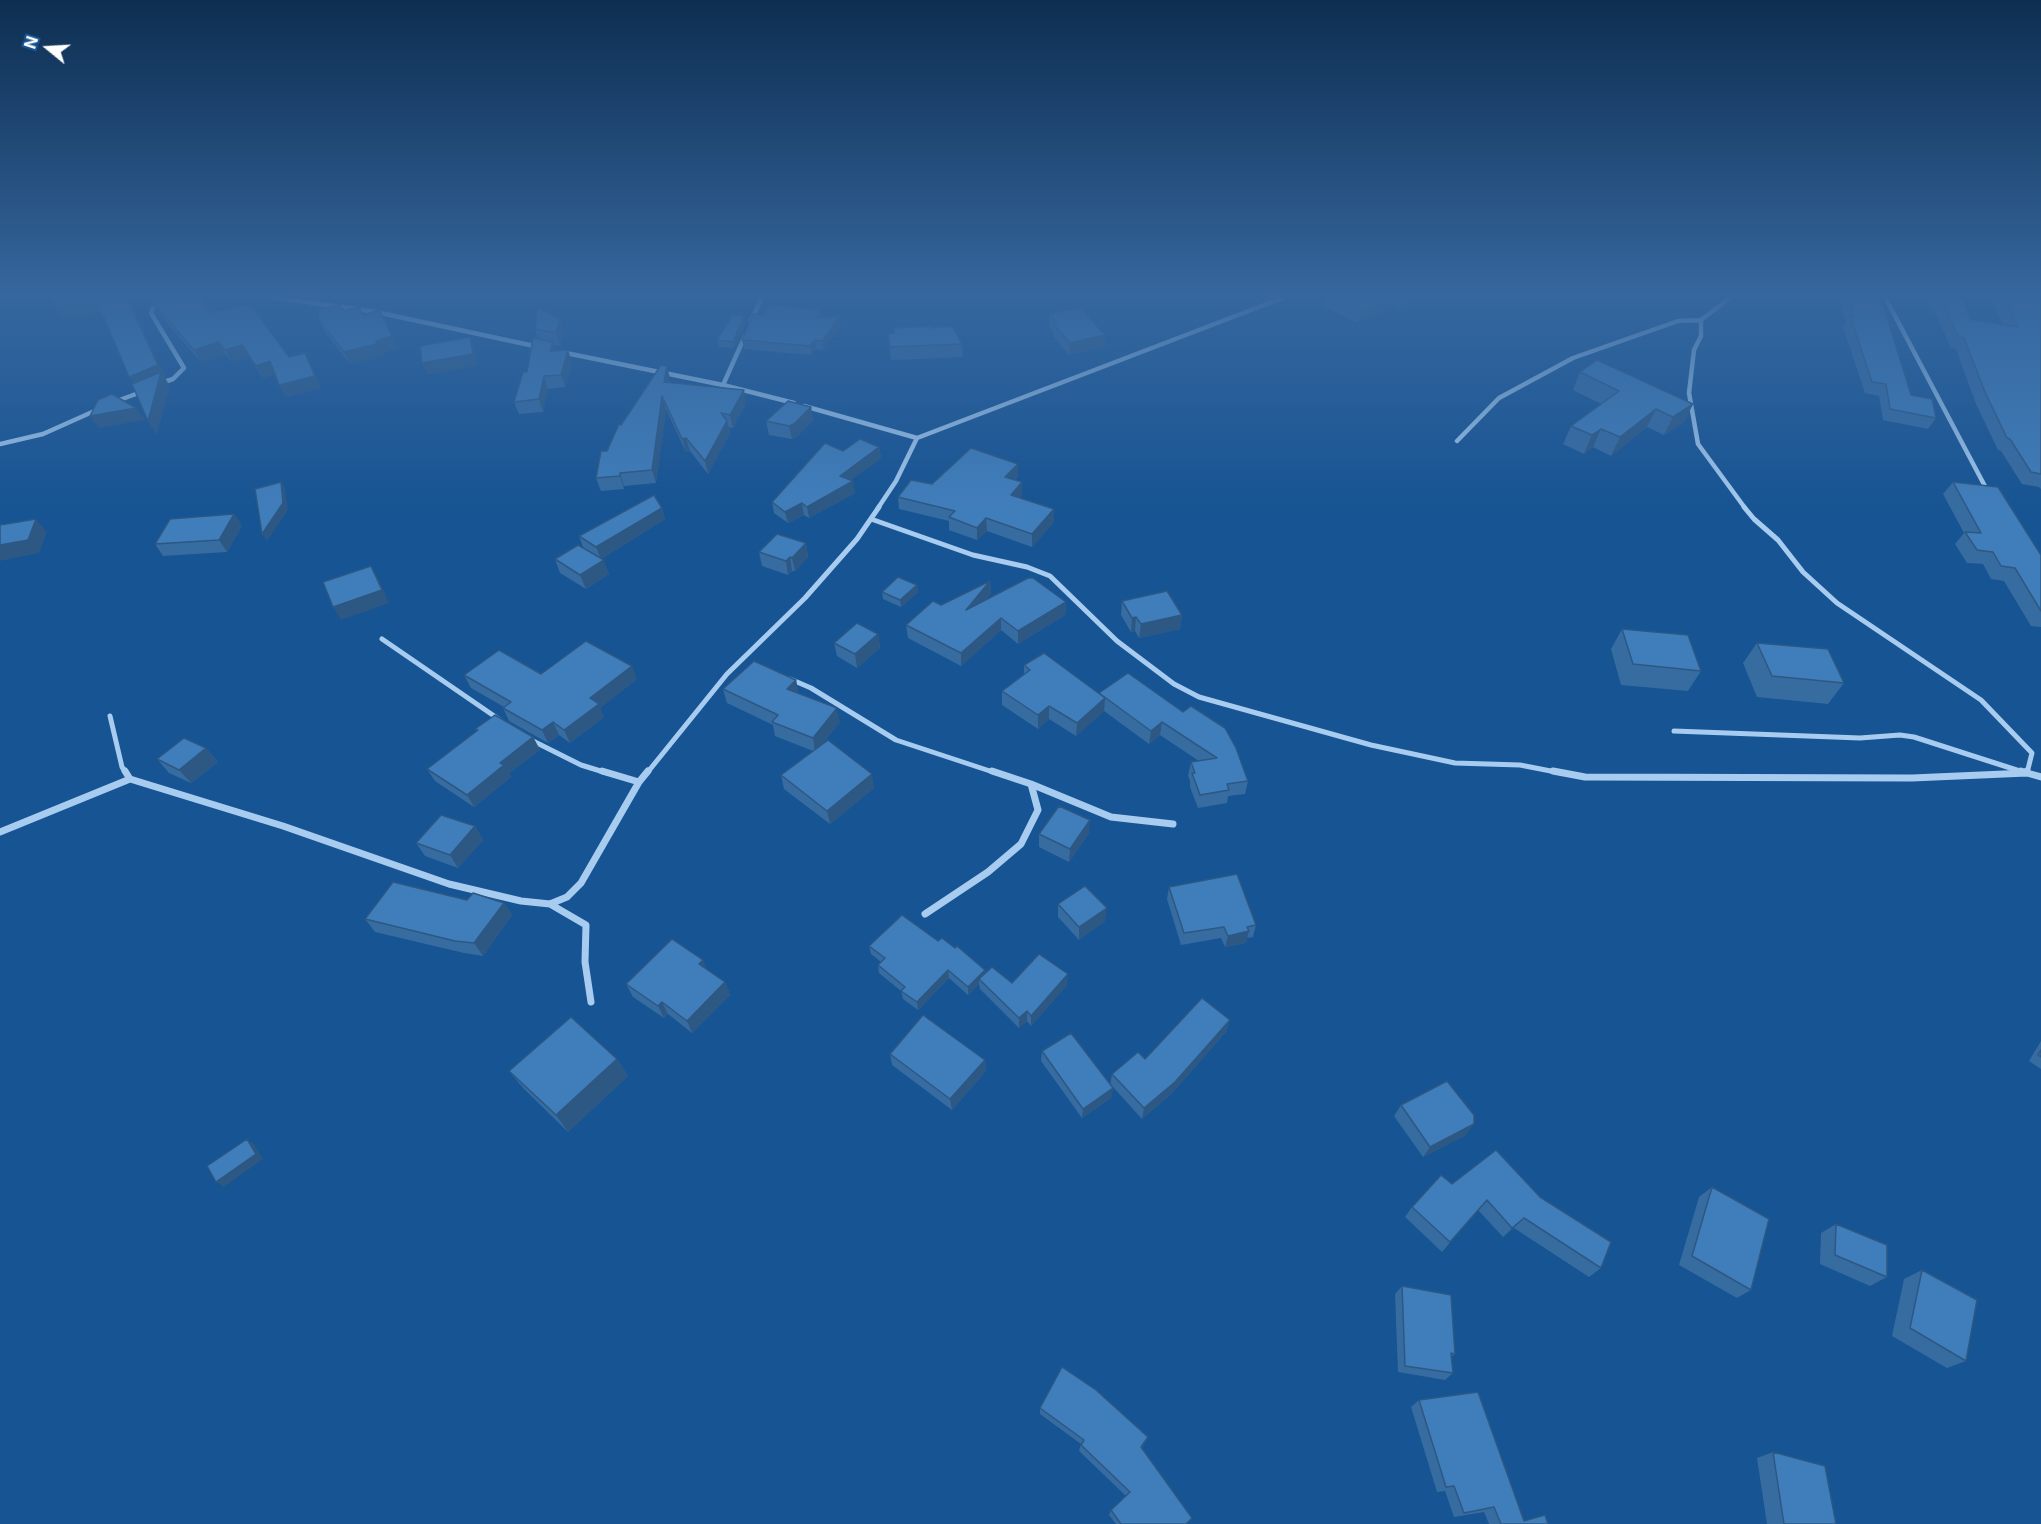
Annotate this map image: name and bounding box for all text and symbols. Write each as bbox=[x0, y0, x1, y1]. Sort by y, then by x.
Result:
north arrow bbox=[18, 18, 78, 78]
text: N bbox=[19, 34, 42, 51]

